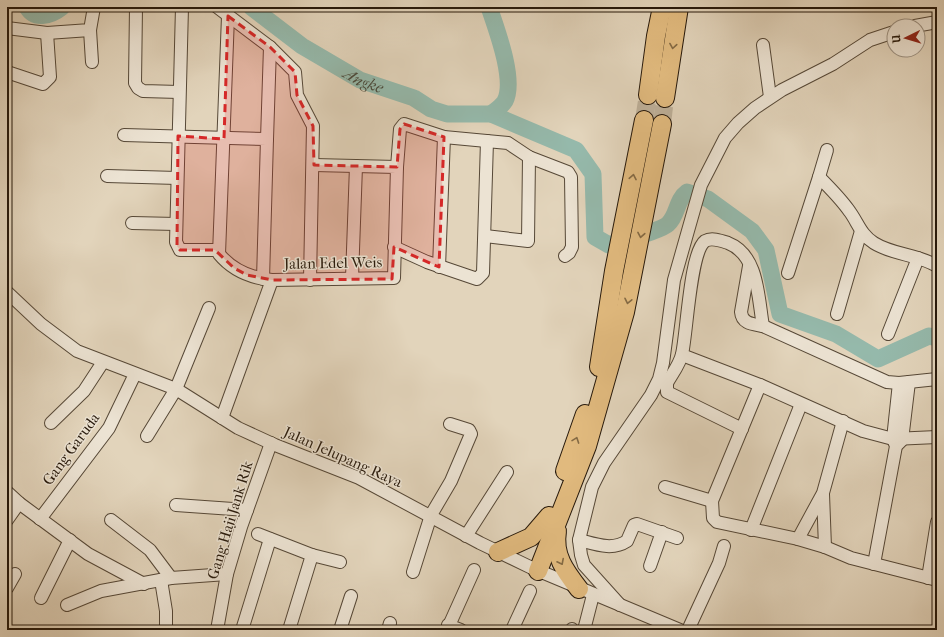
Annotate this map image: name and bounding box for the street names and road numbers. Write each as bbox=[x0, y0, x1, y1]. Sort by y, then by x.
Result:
street label: Jalan Edel Weis bbox=[283, 253, 383, 273]
street label: Gang Garuda bbox=[39, 408, 104, 489]
street label: Jalan Jelupang Raya bbox=[280, 422, 406, 492]
street label: Gang Haji Jank Rik bbox=[203, 458, 257, 581]

